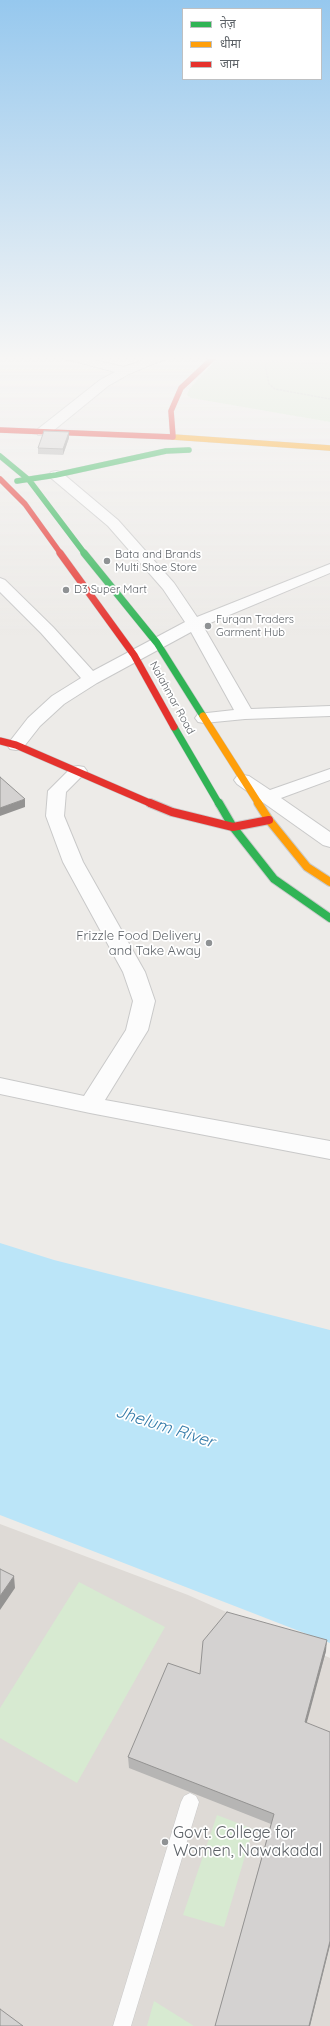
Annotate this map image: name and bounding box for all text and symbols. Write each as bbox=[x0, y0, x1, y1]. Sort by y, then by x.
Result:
legend bbox=[182, 8, 322, 80]
text: तेज़ bbox=[220, 16, 236, 31]
text: धीमा bbox=[220, 36, 241, 51]
text: जाम bbox=[220, 56, 239, 71]
place label: Bata and Brands Multi Shoe Store bbox=[115, 548, 201, 574]
marker: Bata and Brands Multi Shoe Store bbox=[102, 556, 112, 566]
place label: D3 Super Mart bbox=[74, 583, 147, 597]
marker: D3 Super Mart bbox=[61, 585, 71, 595]
place label: Furqan Traders Garment Hub bbox=[216, 613, 294, 639]
marker: Furqan Traders Garment Hub bbox=[203, 621, 213, 631]
street label: Nalahmar Road bbox=[147, 659, 197, 737]
place label: Frizzle Food Delivery and Take Away bbox=[76, 928, 201, 959]
marker: Frizzle Food Delivery and Take Away bbox=[204, 938, 214, 948]
water label: Jhelum River bbox=[113, 1401, 217, 1453]
place label: Govt. College for Women, Nawakadal bbox=[173, 1823, 323, 1861]
marker: Govt. College for Women, Nawakadal bbox=[160, 1837, 170, 1847]

